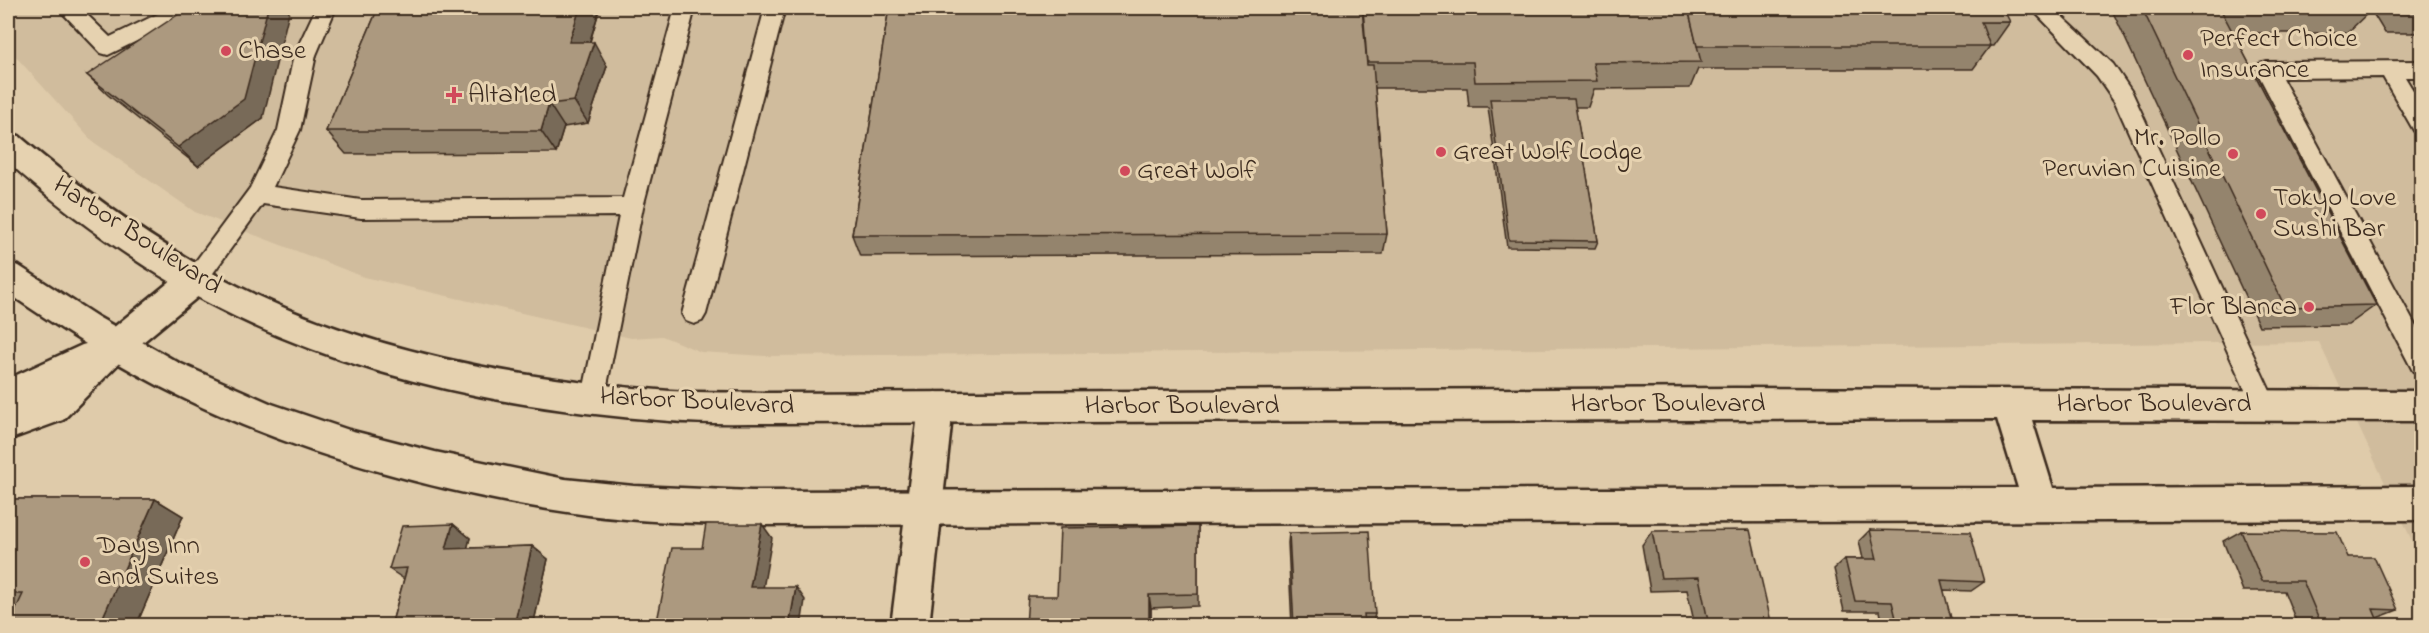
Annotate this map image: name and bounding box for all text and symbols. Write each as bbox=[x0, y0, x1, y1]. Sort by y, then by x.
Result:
place label: Perfect Choice Insurance bbox=[2200, 20, 2358, 90]
place label: Chase bbox=[238, 32, 307, 71]
marker: Chase bbox=[219, 44, 233, 58]
marker: Perfect Choice Insurance bbox=[2181, 48, 2195, 62]
place label: AltaMed bbox=[468, 76, 556, 115]
marker: AltaMed bbox=[445, 86, 463, 104]
place label: Mr. Pollo Peruvian Cuisine bbox=[2042, 119, 2222, 189]
place label: Great Wolf Lodge bbox=[1453, 133, 1643, 172]
marker: Great Wolf Lodge bbox=[1434, 145, 1448, 159]
marker: Mr. Pollo Peruvian Cuisine bbox=[2226, 147, 2240, 161]
place label: Great Wolf bbox=[1137, 152, 1256, 191]
marker: Great Wolf bbox=[1118, 164, 1132, 178]
street label: Harbor Boulevard bbox=[45, 167, 229, 305]
place label: Tokyo Love Sushi Bar bbox=[2273, 179, 2397, 249]
marker: Tokyo Love Sushi Bar bbox=[2254, 207, 2268, 221]
place label: Flor Blanca bbox=[2169, 288, 2297, 327]
marker: Flor Blanca bbox=[2302, 300, 2316, 314]
street label: Harbor Boulevard bbox=[599, 377, 795, 427]
street label: Harbor Boulevard bbox=[1571, 385, 1765, 424]
street label: Harbor Boulevard bbox=[2057, 385, 2251, 424]
street label: Harbor Boulevard bbox=[1085, 387, 1279, 426]
place label: Days Inn and Suites bbox=[96, 527, 219, 597]
marker: Days Inn and Suites bbox=[78, 555, 92, 569]

